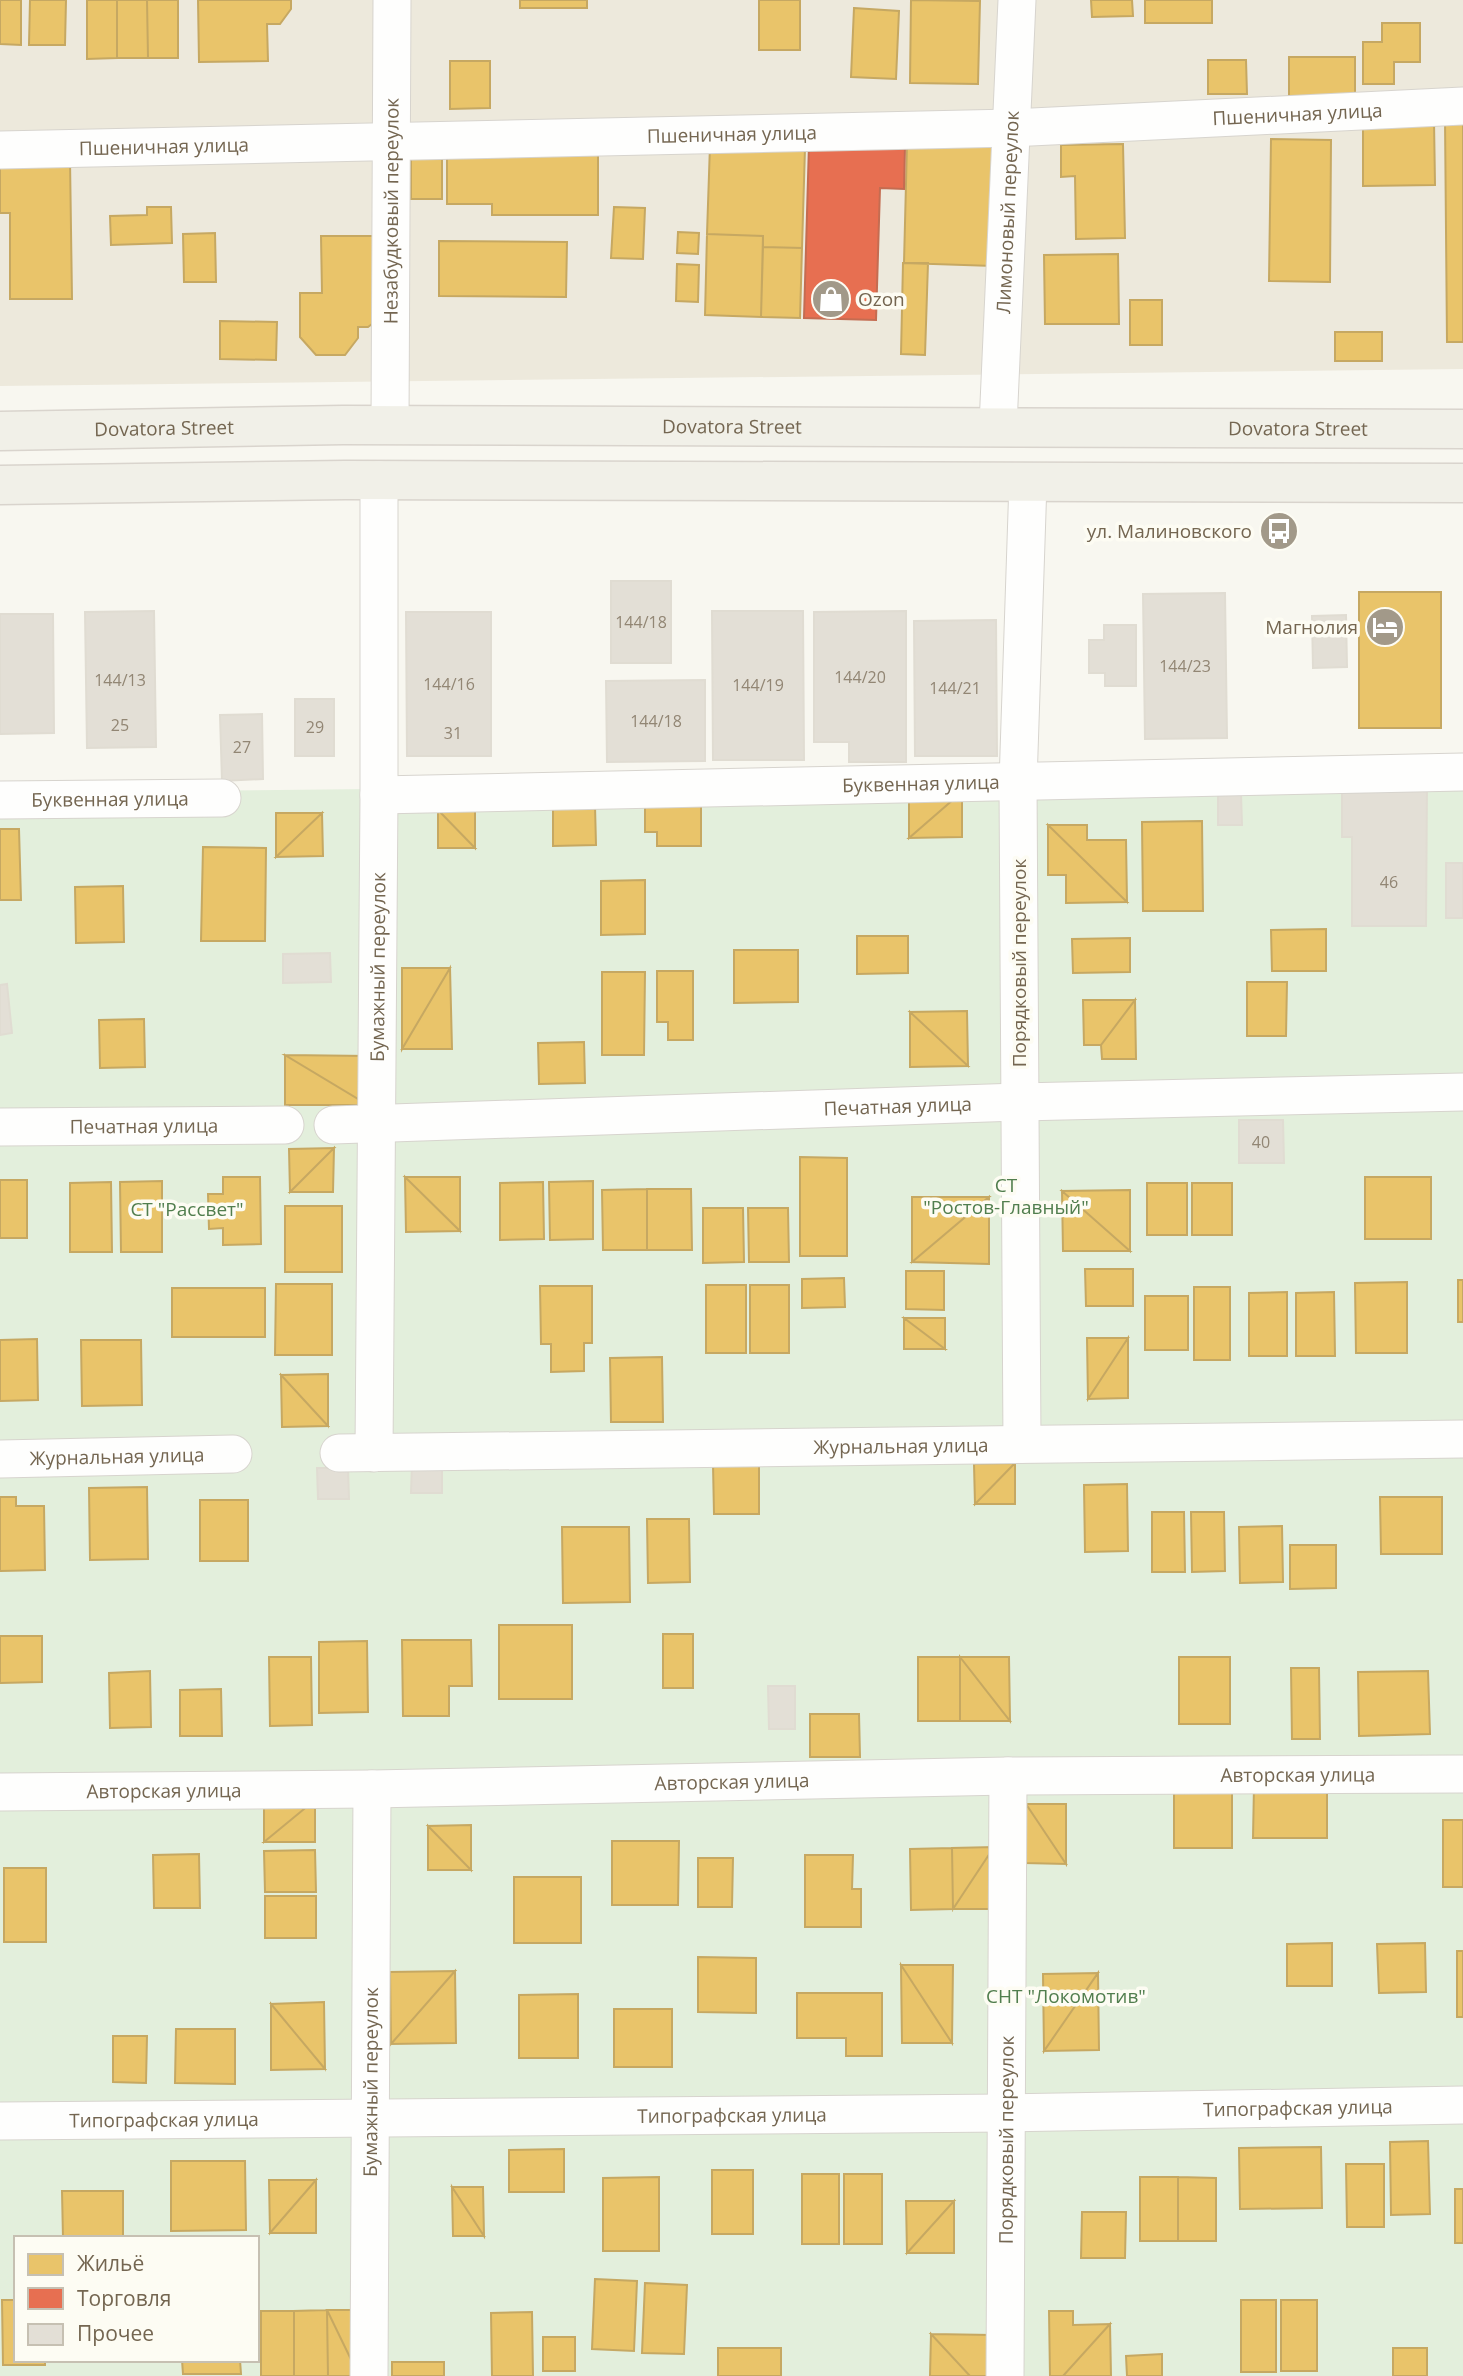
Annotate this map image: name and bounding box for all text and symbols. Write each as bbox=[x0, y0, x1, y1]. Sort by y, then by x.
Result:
street label: Пшеничная улица bbox=[1212, 97, 1383, 131]
street label: Незабудковый переулок bbox=[377, 98, 405, 324]
street label: Лимоновый переулок bbox=[990, 110, 1025, 314]
street label: Пшеничная улица bbox=[647, 119, 817, 149]
street label: Пшеничная улица bbox=[79, 132, 249, 161]
shop icon: Ozon bbox=[810, 278, 852, 320]
place label: Ozon bbox=[858, 286, 905, 312]
street label: Dovatora Street bbox=[662, 413, 802, 440]
street label: Dovatora Street bbox=[94, 414, 234, 442]
street label: Dovatora Street bbox=[1228, 415, 1368, 442]
bus stop icon: ул. Малиновского bbox=[1258, 510, 1300, 552]
place label: ул. Малиновского bbox=[1087, 518, 1252, 544]
hotel icon: Магнолия bbox=[1364, 606, 1406, 648]
house number: 144/18 bbox=[615, 611, 667, 633]
place label: Магнолия bbox=[1265, 614, 1358, 640]
house number: 144/23 bbox=[1159, 655, 1211, 677]
house number: 144/20 bbox=[834, 666, 886, 688]
house number: 144/13 bbox=[94, 669, 146, 691]
house number: 144/16 bbox=[423, 673, 475, 695]
house number: 144/19 bbox=[732, 674, 784, 696]
house number: 144/21 bbox=[929, 677, 981, 699]
house number: 144/18 bbox=[630, 710, 682, 732]
house number: 25 bbox=[111, 714, 129, 736]
house number: 29 bbox=[306, 716, 324, 738]
house number: 31 bbox=[444, 722, 462, 744]
house number: 27 bbox=[233, 736, 251, 758]
street label: Буквенная улица bbox=[842, 769, 1000, 798]
street label: Буквенная улица bbox=[31, 785, 189, 813]
street label: Порядковый переулок bbox=[1006, 859, 1032, 1067]
house number: 46 bbox=[1380, 871, 1398, 893]
street label: Бумажный переулок bbox=[364, 872, 391, 1062]
street label: Печатная улица bbox=[823, 1091, 972, 1122]
street label: Печатная улица bbox=[70, 1112, 218, 1140]
house number: 40 bbox=[1252, 1131, 1270, 1153]
park label: СТ "Ростов-Главный" bbox=[923, 1172, 1089, 1220]
park label: СТ "Рассвет" bbox=[130, 1196, 244, 1222]
street label: Журнальная улица bbox=[813, 1432, 989, 1460]
street label: Журнальная улица bbox=[29, 1442, 205, 1471]
street label: Авторская улица bbox=[1220, 1761, 1375, 1788]
street label: Авторская улица bbox=[654, 1767, 810, 1796]
street label: Авторская улица bbox=[86, 1777, 242, 1804]
park label: СНТ "Локомотив" bbox=[986, 1983, 1146, 2009]
street label: Бумажный переулок bbox=[357, 1987, 384, 2177]
street label: Порядковый переулок bbox=[993, 2035, 1020, 2244]
street label: Типографская улица bbox=[1203, 2093, 1393, 2123]
street label: Типографская улица bbox=[637, 2101, 827, 2129]
street label: Типографская улица bbox=[69, 2106, 259, 2133]
legend bbox=[14, 2236, 259, 2362]
text: Жильё bbox=[77, 2249, 144, 2277]
text: Торговля bbox=[77, 2284, 171, 2312]
text: Прочее bbox=[77, 2319, 154, 2347]

